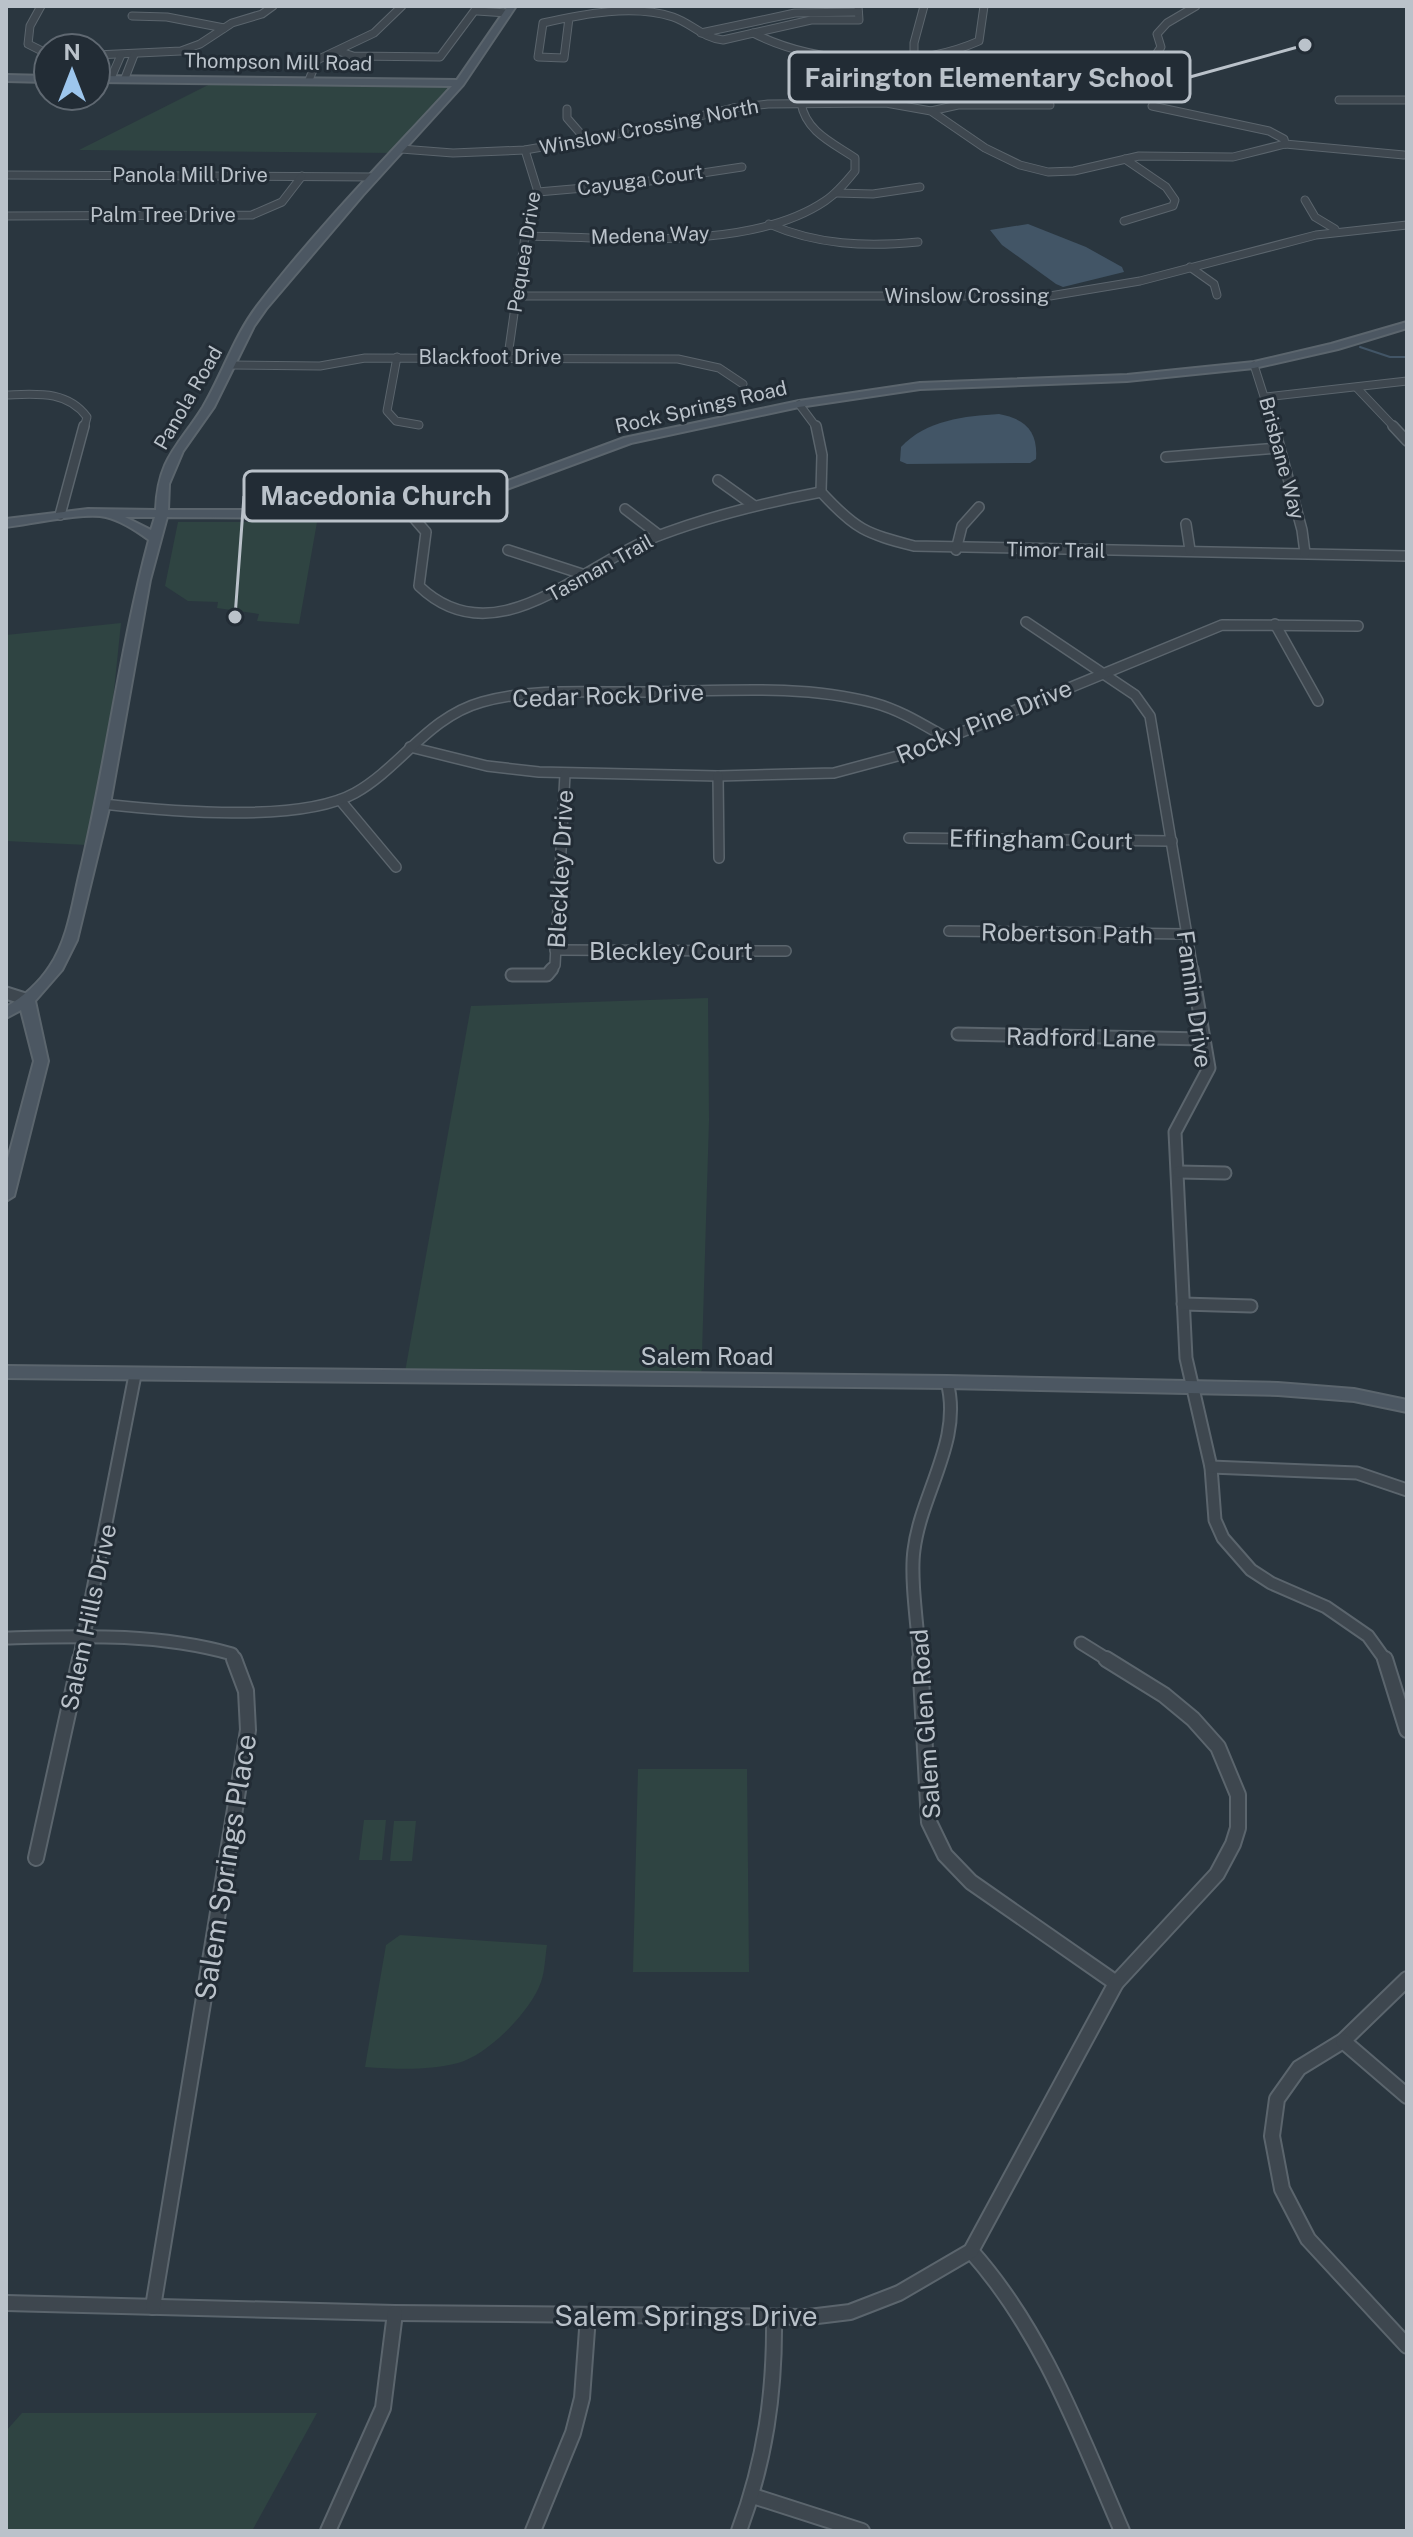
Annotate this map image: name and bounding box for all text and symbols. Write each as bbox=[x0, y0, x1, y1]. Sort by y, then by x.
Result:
north arrow bbox=[32, 32, 112, 112]
text: N bbox=[63, 39, 81, 65]
street label: Thompson Mill Road bbox=[184, 48, 372, 76]
callout: Fairington Elementary School bbox=[789, 52, 1190, 102]
text: Fairington Elementary School bbox=[804, 62, 1174, 93]
street label: Winslow Crossing North bbox=[537, 94, 761, 160]
street label: Cayuga Court bbox=[576, 159, 704, 201]
street label: Panola Mill Drive bbox=[112, 163, 268, 187]
street label: Pequea Drive bbox=[503, 190, 545, 314]
street label: Palm Tree Drive bbox=[90, 203, 236, 227]
street label: Medena Way bbox=[590, 221, 710, 249]
street label: Winslow Crossing bbox=[885, 284, 1049, 308]
street label: Panola Road bbox=[149, 342, 227, 454]
street label: Blackfoot Drive bbox=[418, 345, 562, 369]
street label: Rock Springs Road bbox=[613, 376, 789, 438]
street label: Brisbane Way bbox=[1254, 394, 1310, 522]
callout: Macedonia Church bbox=[244, 471, 507, 521]
text: Macedonia Church bbox=[260, 480, 492, 511]
street label: Tasman Trail bbox=[543, 529, 657, 607]
street label: Timor Trail bbox=[1006, 537, 1106, 563]
street label: Rocky Pine Drive bbox=[892, 673, 1076, 769]
street label: Cedar Rock Drive bbox=[512, 678, 704, 712]
street label: Bleckley Drive bbox=[542, 789, 578, 949]
street label: Effingham Court bbox=[949, 823, 1133, 855]
street label: Robertson Path bbox=[981, 918, 1153, 948]
street label: Fannin Drive bbox=[1172, 929, 1218, 1069]
street label: Bleckley Court bbox=[589, 937, 753, 965]
street label: Radford Lane bbox=[1006, 1022, 1156, 1052]
street label: Salem Road bbox=[641, 1342, 773, 1370]
street label: Salem Hills Drive bbox=[55, 1521, 121, 1713]
street label: Salem Glen Road bbox=[904, 1628, 946, 1820]
street label: Salem Springs Place bbox=[188, 1732, 262, 2002]
street label: Salem Springs Drive bbox=[554, 2299, 818, 2332]

